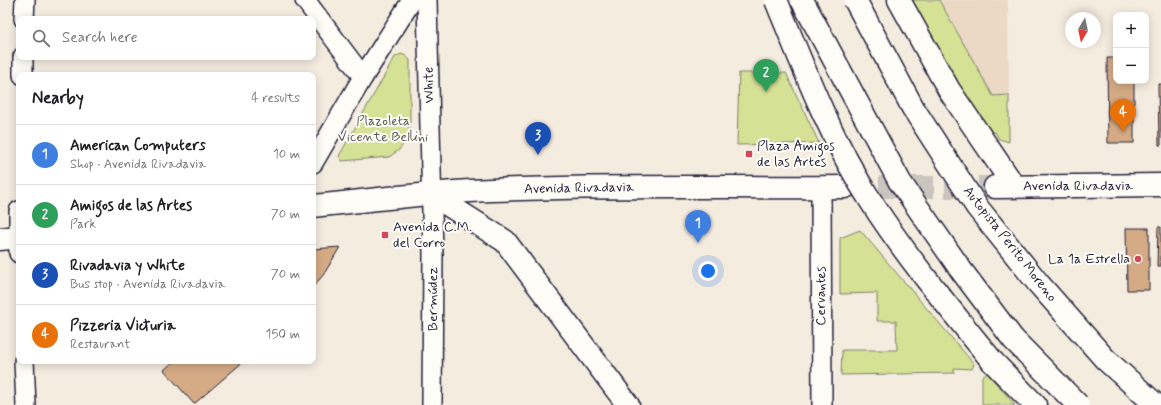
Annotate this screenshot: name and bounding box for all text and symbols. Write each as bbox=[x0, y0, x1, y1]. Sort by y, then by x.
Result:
north arrow bbox=[1065, 12, 1101, 48]
map controls bbox=[1113, 12, 1149, 84]
button: + bbox=[1113, 12, 1149, 48]
search box bbox=[16, 16, 316, 60]
icon: search bbox=[30, 27, 52, 49]
text: Search here bbox=[62, 28, 138, 48]
button: − bbox=[1113, 48, 1149, 84]
pin: 2 bbox=[753, 59, 779, 92]
street label: White bbox=[420, 67, 438, 103]
text: Nearby bbox=[32, 87, 84, 109]
text: 4 results bbox=[251, 90, 300, 107]
pin: 4 bbox=[1110, 99, 1136, 132]
park label: Plazoleta Vicente Bellini bbox=[338, 112, 428, 146]
pin: 3 bbox=[525, 122, 551, 155]
text: American Computers bbox=[70, 136, 206, 156]
place label: Plaza Amigos de las Artes bbox=[757, 137, 835, 171]
text: 1 bbox=[42, 146, 48, 163]
text: 10 m bbox=[273, 146, 300, 163]
marker: Plaza Amigos de las Artes bbox=[744, 149, 754, 159]
text: Shop · Avenida Rivadavia bbox=[70, 156, 206, 173]
street label: Avenida Rivadavia bbox=[1023, 177, 1134, 195]
street label: Avenida Rivadavia bbox=[524, 178, 635, 198]
street label: Autopista Perito Moreno bbox=[959, 182, 1061, 306]
text: Amigos de las Artes bbox=[70, 196, 192, 216]
text: 2 bbox=[42, 206, 48, 223]
text: 70 m bbox=[271, 206, 300, 223]
pin: 1 bbox=[685, 210, 711, 243]
text: Park bbox=[70, 216, 96, 233]
place label: Avenida C.M. del Corro bbox=[393, 218, 472, 252]
marker: Avenida C.M. del Corro bbox=[380, 230, 390, 240]
place label: La 1a Estrella bbox=[1048, 250, 1130, 268]
marker: La 1a Estrella bbox=[1133, 254, 1143, 264]
text: Rivadavia y White bbox=[70, 256, 185, 276]
your location bbox=[698, 261, 718, 281]
text: 3 bbox=[42, 266, 48, 283]
text: 70 m bbox=[271, 266, 300, 283]
street label: Cervantes bbox=[812, 266, 830, 326]
street label: Bermúdez bbox=[424, 267, 442, 331]
text: Bus stop · Avenida Rivadavia bbox=[70, 276, 225, 293]
text: Pizzeria Victuria bbox=[70, 316, 176, 336]
text: 4 bbox=[41, 326, 49, 343]
text: 150 m bbox=[266, 326, 300, 343]
text: Restaurant bbox=[70, 336, 130, 353]

